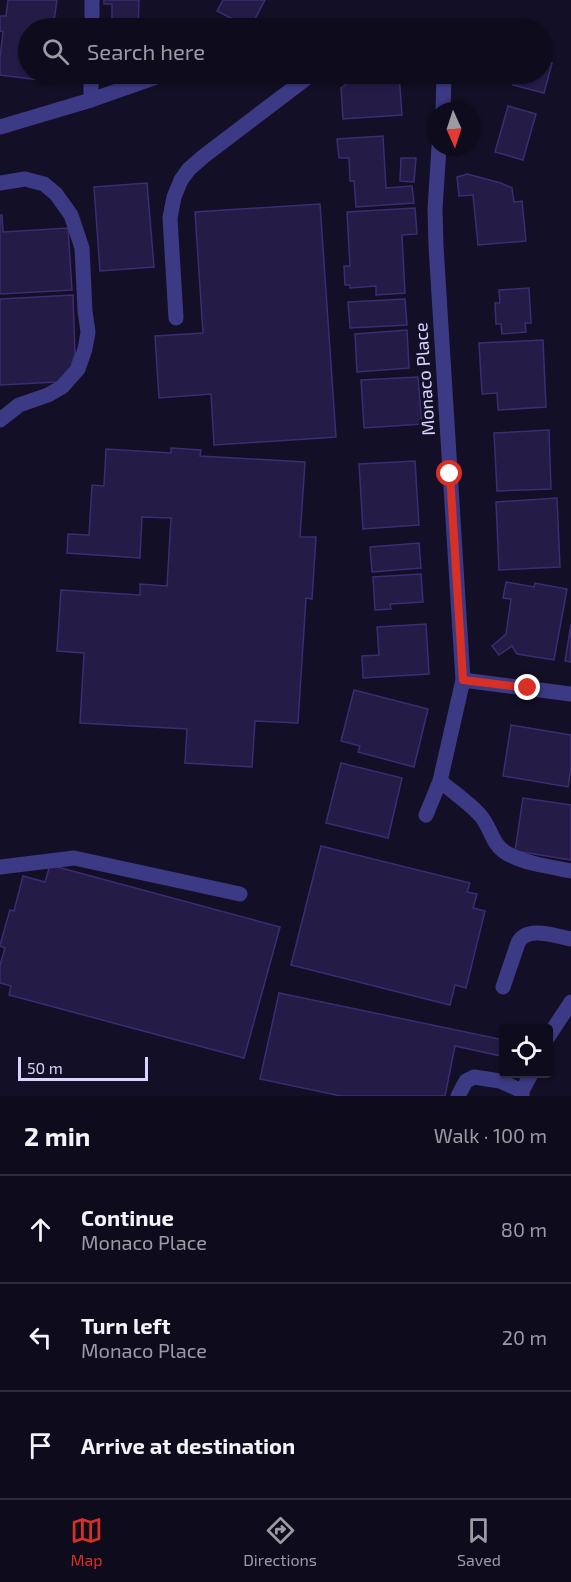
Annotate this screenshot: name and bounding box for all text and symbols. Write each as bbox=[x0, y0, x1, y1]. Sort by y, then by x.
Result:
search box bbox=[18, 18, 553, 84]
icon: search bbox=[39, 35, 72, 68]
text: Search here bbox=[87, 38, 205, 64]
north arrow bbox=[427, 102, 481, 156]
street label: Monaco Place bbox=[409, 322, 439, 436]
route start bbox=[436, 460, 462, 486]
route end bbox=[514, 674, 540, 700]
map controls bbox=[499, 1024, 553, 1078]
button: locate bbox=[499, 1024, 553, 1078]
scale bar bbox=[18, 1054, 148, 1082]
text: 50 m bbox=[27, 1058, 63, 1077]
text: 2 min bbox=[24, 1120, 90, 1151]
text: Walk · 100 m bbox=[434, 1123, 547, 1147]
text: Continue bbox=[81, 1204, 174, 1230]
icon: ahead bbox=[24, 1213, 57, 1246]
text: 80 m bbox=[501, 1217, 547, 1241]
text: Monaco Place bbox=[81, 1230, 207, 1254]
text: Turn left bbox=[81, 1312, 170, 1338]
icon: left bbox=[24, 1321, 57, 1354]
text: 20 m bbox=[502, 1325, 547, 1349]
text: Monaco Place bbox=[81, 1338, 207, 1362]
icon: arrive bbox=[24, 1429, 57, 1462]
text: Arrive at destination bbox=[81, 1432, 295, 1458]
tab: Map bbox=[70, 1514, 103, 1569]
tab: Directions bbox=[243, 1514, 317, 1569]
tab: Saved bbox=[457, 1514, 501, 1569]

